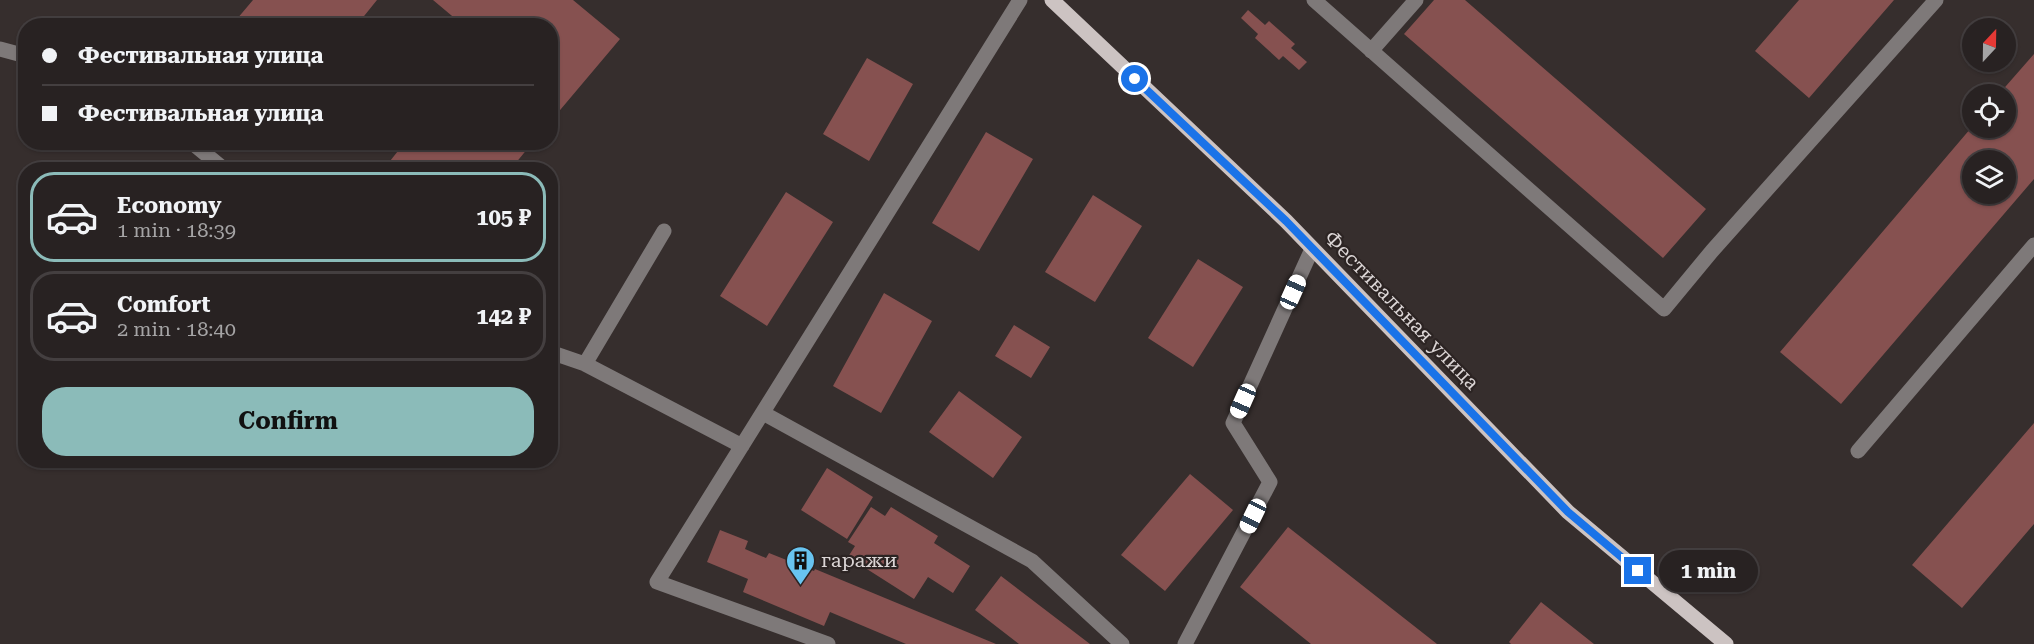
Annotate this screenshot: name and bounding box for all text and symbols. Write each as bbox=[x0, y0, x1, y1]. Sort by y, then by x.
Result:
north arrow bbox=[1962, 18, 2016, 72]
map controls bbox=[1962, 18, 2016, 204]
text: Фестивальная улица bbox=[78, 43, 323, 68]
route start bbox=[1121, 65, 1148, 92]
button: locate bbox=[1962, 84, 2016, 138]
text: Фестивальная улица bbox=[78, 101, 323, 126]
button: layers bbox=[1962, 150, 2016, 204]
icon: car bbox=[45, 190, 99, 244]
text: Economy bbox=[117, 193, 221, 218]
text: 105 ₽ bbox=[476, 205, 531, 230]
text: 1 min · 18:39 bbox=[117, 218, 236, 242]
street label: Фестивальная улица bbox=[1320, 225, 1484, 395]
car bbox=[1277, 272, 1309, 312]
icon: car bbox=[45, 289, 99, 343]
text: Comfort bbox=[117, 292, 210, 317]
text: 142 ₽ bbox=[476, 304, 531, 329]
text: 2 min · 18:40 bbox=[117, 317, 236, 341]
car bbox=[1227, 381, 1259, 421]
button: Confirm bbox=[42, 387, 534, 456]
car bbox=[1237, 496, 1269, 536]
building icon: гаражи bbox=[784, 544, 816, 586]
place label: гаражи bbox=[821, 548, 897, 572]
callout: 1 min bbox=[1659, 550, 1758, 592]
route end bbox=[1624, 557, 1651, 584]
text: 1 min bbox=[1681, 559, 1736, 583]

